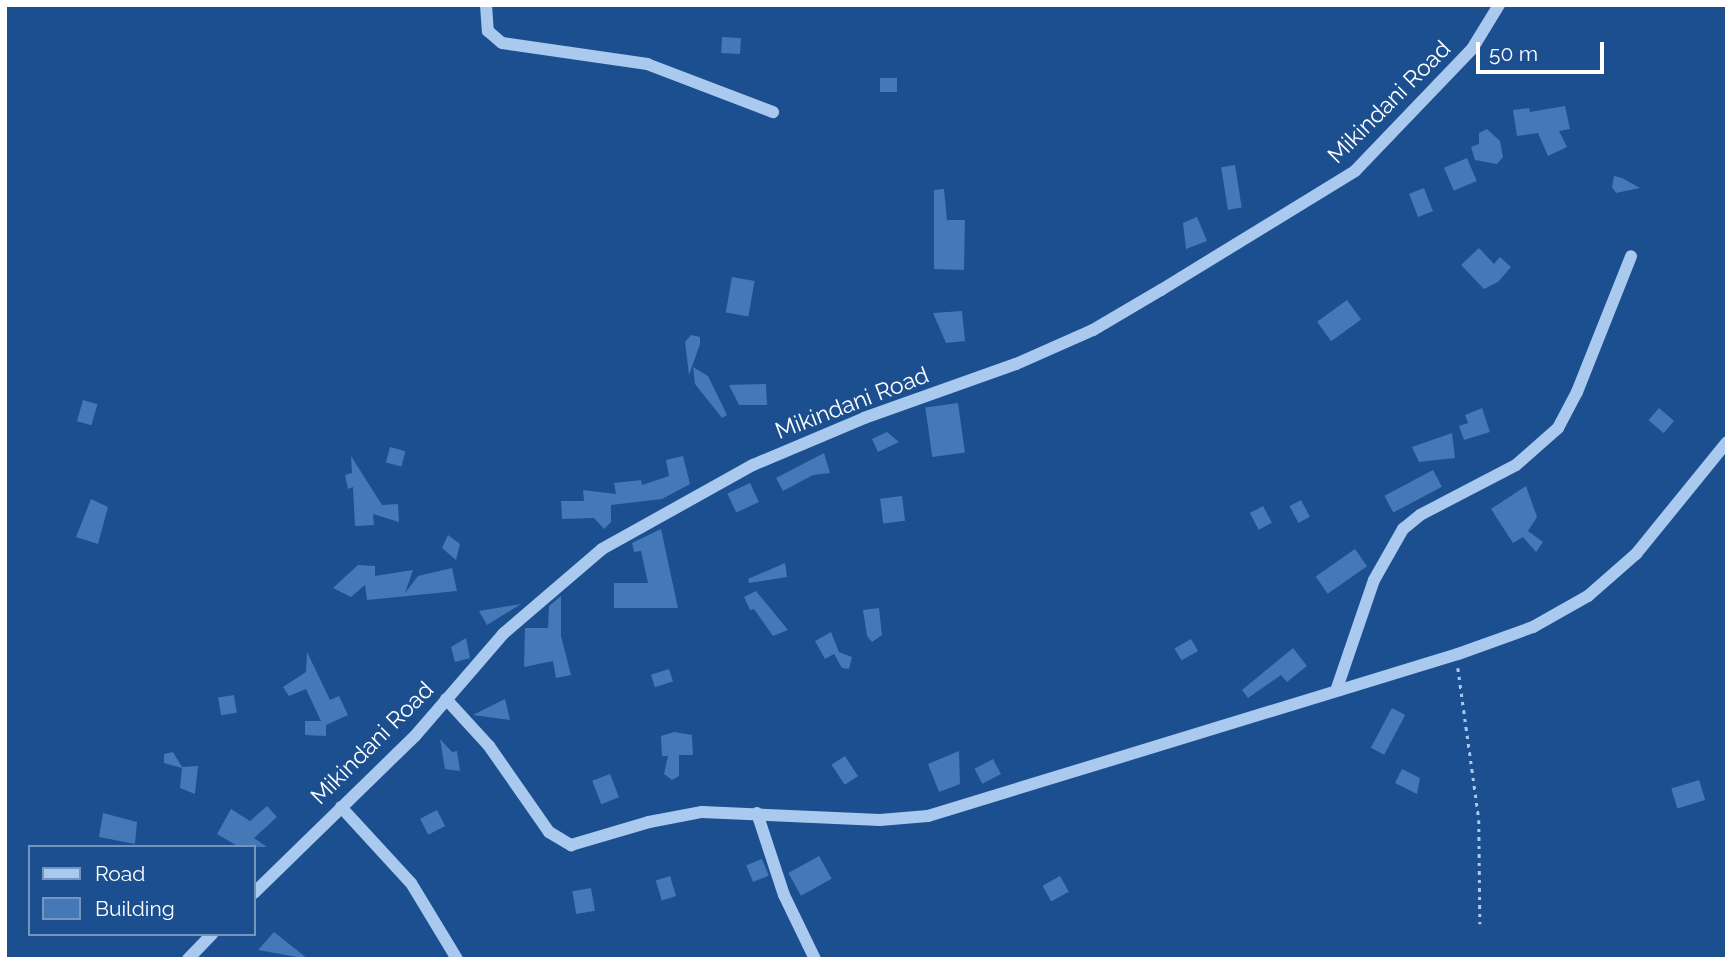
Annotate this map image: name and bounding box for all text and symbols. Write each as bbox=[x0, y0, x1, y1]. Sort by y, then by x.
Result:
scale bar bbox=[1480, 28, 1608, 72]
street label: Mikindani Road bbox=[1322, 35, 1456, 169]
text: 50 m bbox=[1489, 41, 1538, 66]
street label: Mikindani Road bbox=[771, 361, 933, 445]
street label: Mikindani Road bbox=[305, 676, 439, 810]
legend bbox=[28, 845, 256, 936]
text: Road bbox=[95, 861, 145, 886]
text: Building bbox=[95, 896, 175, 921]

